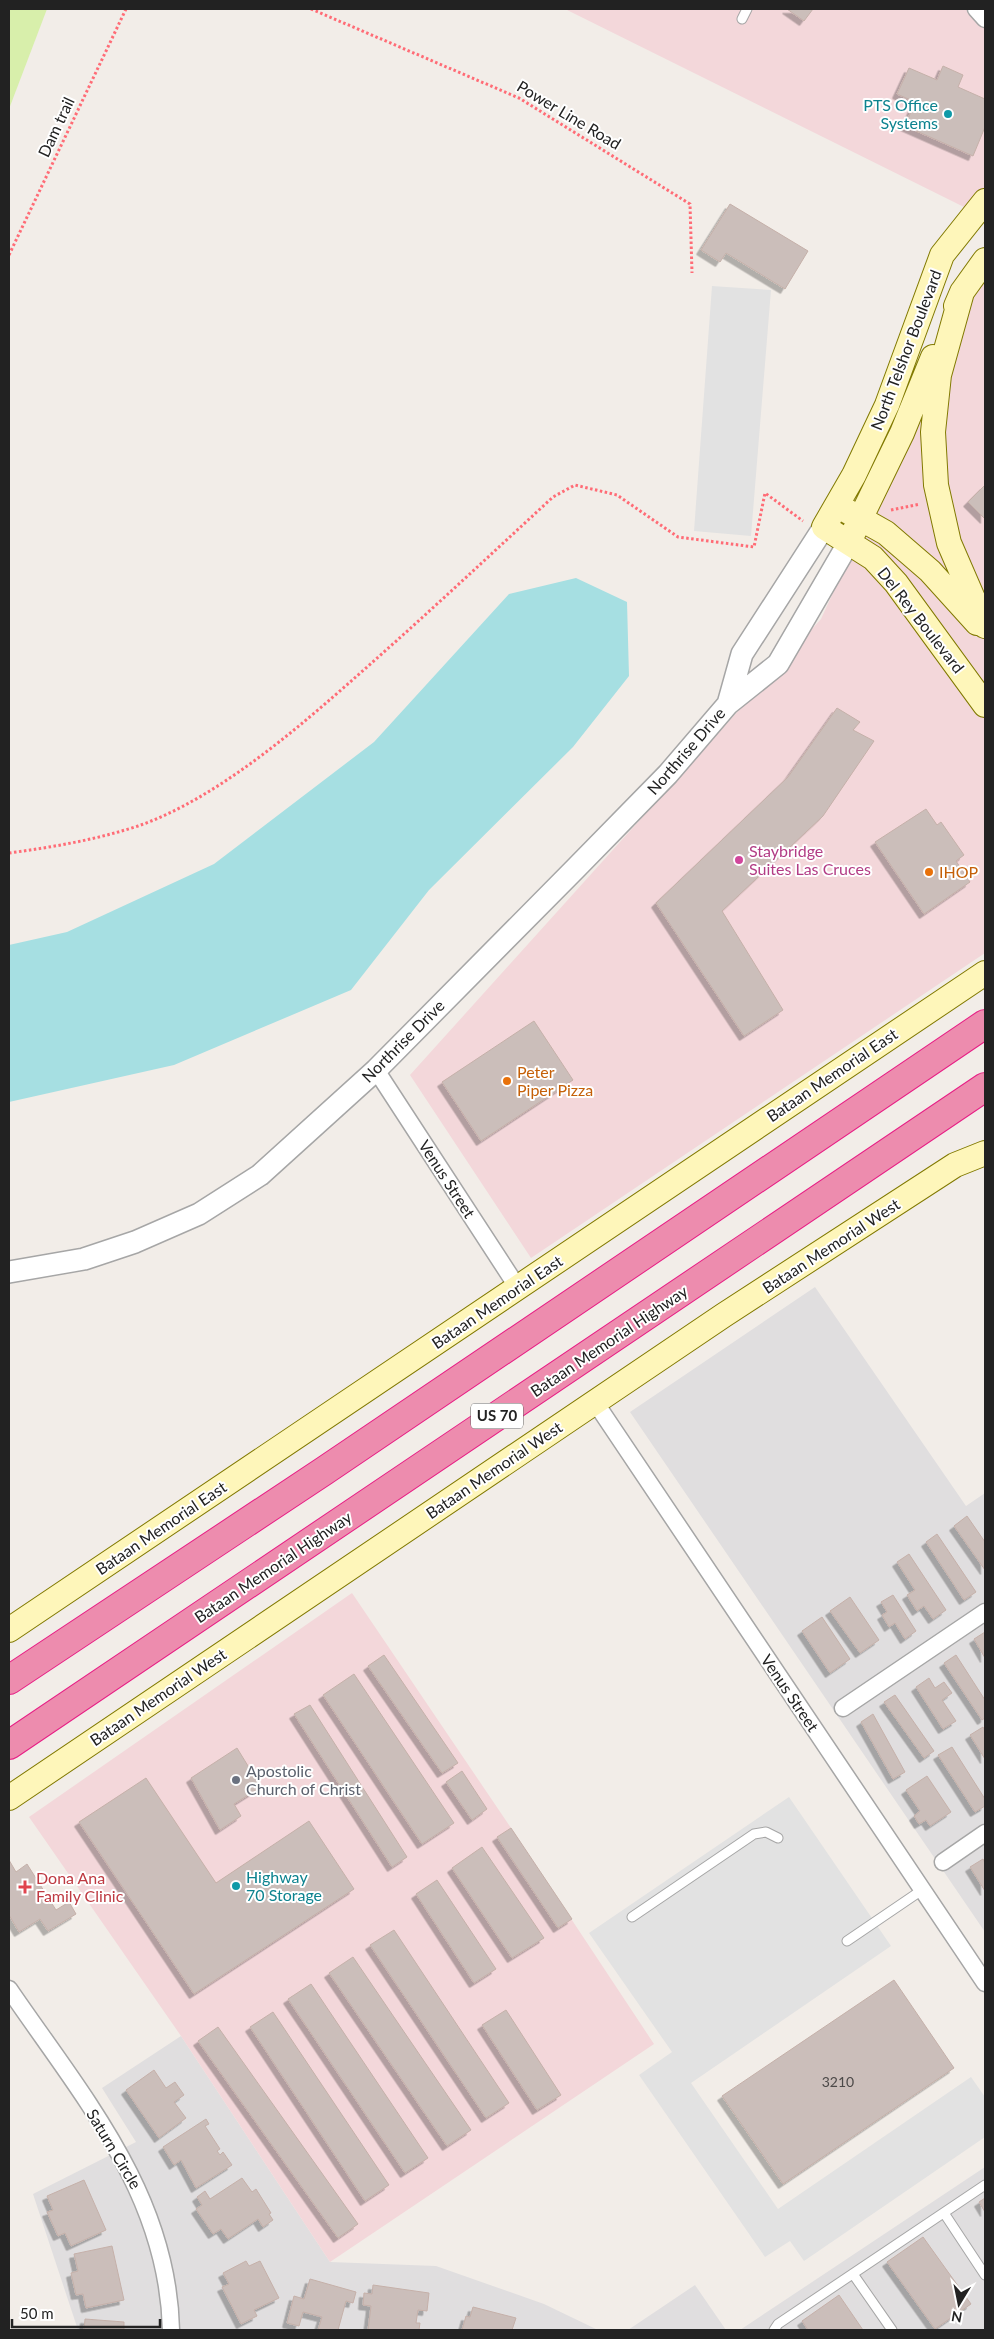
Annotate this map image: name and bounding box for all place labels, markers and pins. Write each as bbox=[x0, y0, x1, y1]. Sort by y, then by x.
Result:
place label: PTS Office Systems bbox=[863, 95, 938, 132]
marker: PTS Office Systems bbox=[942, 108, 954, 120]
place label: Staybridge Suites Las Cruces bbox=[749, 841, 871, 878]
marker: Staybridge Suites Las Cruces bbox=[733, 854, 745, 866]
place label: IHOP bbox=[939, 862, 979, 881]
marker: IHOP bbox=[923, 866, 935, 878]
place label: Peter Piper Pizza bbox=[517, 1062, 593, 1099]
marker: Peter Piper Pizza bbox=[501, 1075, 513, 1087]
place label: Apostolic Church of Christ bbox=[246, 1761, 361, 1798]
marker: Apostolic Church of Christ bbox=[230, 1774, 242, 1786]
place label: Highway 70 Storage bbox=[246, 1867, 322, 1904]
place label: Dona Ana Family Clinic bbox=[36, 1868, 124, 1905]
marker: Dona Ana Family Clinic bbox=[18, 1880, 32, 1894]
marker: Highway 70 Storage bbox=[230, 1880, 242, 1892]

